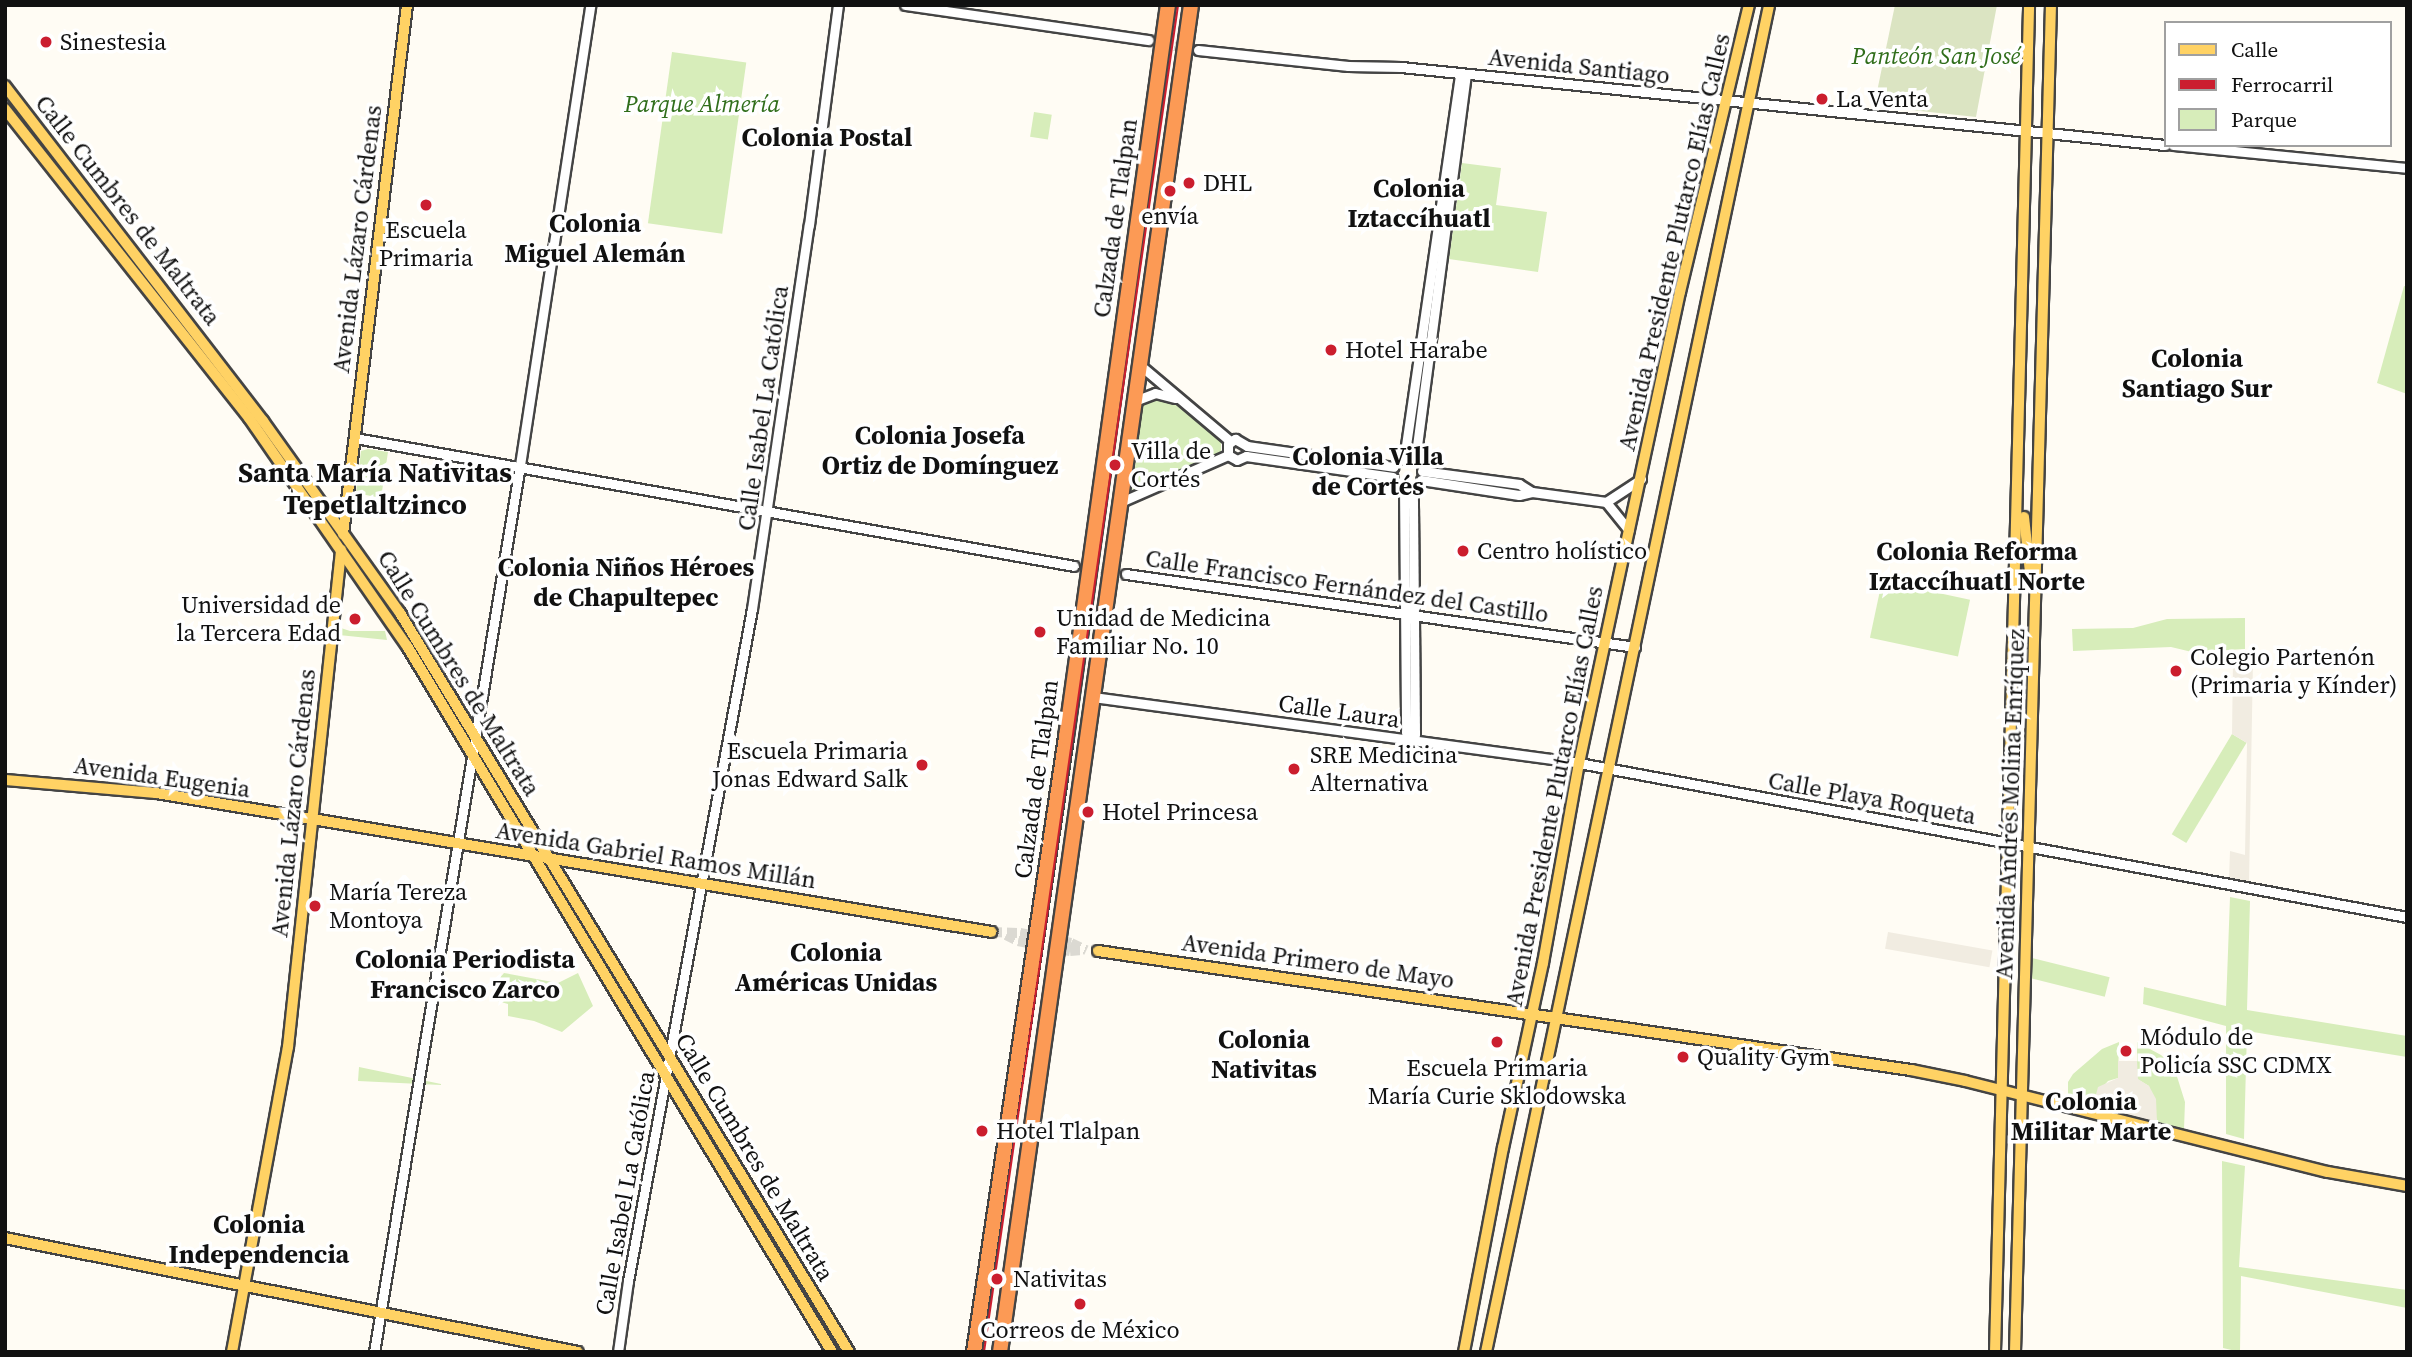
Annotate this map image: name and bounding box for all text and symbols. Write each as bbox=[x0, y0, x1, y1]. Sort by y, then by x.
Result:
legend bbox=[2164, 21, 2391, 147]
place label: Sinestesia bbox=[60, 28, 166, 56]
street label: Avenida Presidente Plutarco Elías Calles bbox=[1612, 31, 1736, 453]
marker: Sinestesia bbox=[38, 34, 54, 50]
text: Calle bbox=[2231, 35, 2278, 64]
street label: Avenida Santiago bbox=[1487, 42, 1671, 90]
park label: Panteón San José bbox=[1852, 42, 2020, 70]
text: Ferrocarril bbox=[2231, 70, 2333, 99]
place label: La Venta bbox=[1836, 85, 1929, 113]
street label: Calle Cumbres de Maltrata bbox=[29, 89, 227, 331]
park label: Parque Almería bbox=[624, 90, 780, 118]
marker: La Venta bbox=[1814, 91, 1830, 107]
street label: Avenida Lázaro Cárdenas bbox=[326, 103, 388, 375]
text: Parque bbox=[2231, 105, 2297, 134]
street label: Calzada de Tlalpan bbox=[1087, 116, 1143, 320]
district label: Colonia Postal bbox=[742, 122, 912, 154]
place label: DHL bbox=[1203, 169, 1253, 197]
district label: Colonia Iztaccíhuatl bbox=[1347, 173, 1491, 234]
marker: DHL bbox=[1181, 175, 1197, 191]
marker: envía bbox=[1162, 183, 1178, 199]
marker: Escuela Primaria bbox=[418, 197, 434, 213]
place label: envía bbox=[1141, 202, 1199, 230]
district label: Colonia Miguel Alemán bbox=[504, 208, 686, 270]
place label: Escuela Primaria bbox=[379, 216, 473, 272]
street label: Calle Isabel La Católica bbox=[732, 283, 794, 533]
place label: Hotel Harabe bbox=[1345, 336, 1488, 364]
marker: Hotel Harabe bbox=[1323, 342, 1339, 358]
district label: Colonia Santiago Sur bbox=[2122, 343, 2272, 404]
district label: Colonia Josefa Ortiz de Domínguez bbox=[822, 420, 1058, 481]
place label: Villa de Cortés bbox=[1131, 437, 1211, 493]
district label: Colonia Villa de Cortés bbox=[1292, 441, 1444, 503]
district label: Santa María Nativitas Tepetlaltzinco bbox=[238, 455, 512, 521]
marker: Villa de Cortés bbox=[1105, 455, 1125, 475]
district label: Colonia Reforma Iztaccíhuatl Norte bbox=[1869, 536, 2085, 598]
place label: Centro holístico bbox=[1477, 537, 1647, 565]
street label: Calle Francisco Fernández del Castillo bbox=[1144, 543, 1550, 629]
marker: Centro holístico bbox=[1455, 543, 1471, 559]
street label: Calle Cumbres de Maltrata bbox=[372, 545, 546, 801]
district label: Colonia Niños Héroes de Chapultepec bbox=[498, 552, 754, 614]
street label: Avenida Presidente Plutarco Elías Calles bbox=[1499, 583, 1609, 1009]
place label: Universidad de la Tercera Edad bbox=[176, 591, 341, 647]
place label: Unidad de Medicina Familiar No. 10 bbox=[1056, 604, 1270, 660]
marker: Universidad de la Tercera Edad bbox=[347, 611, 363, 627]
marker: Unidad de Medicina Familiar No. 10 bbox=[1030, 622, 1050, 642]
street label: Avenida Andrés Molina Enríquez bbox=[1989, 628, 2031, 980]
place label: Colegio Partenón (Primaria y Kínder) bbox=[2190, 643, 2397, 699]
marker: Colegio Partenón (Primaria y Kínder) bbox=[2168, 663, 2184, 679]
street label: Avenida Lázaro Cárdenas bbox=[265, 667, 321, 939]
street label: Calzada de Tlalpan bbox=[1008, 677, 1064, 881]
street label: Calle Laura bbox=[1277, 688, 1401, 734]
place label: Escuela Primaria Jonas Edward Salk bbox=[712, 737, 908, 793]
place label: SRE Medicina Alternativa bbox=[1310, 741, 1458, 797]
street label: Avenida Eugenia bbox=[72, 750, 252, 804]
marker: Escuela Primaria Jonas Edward Salk bbox=[914, 757, 930, 773]
marker: SRE Medicina Alternativa bbox=[1284, 759, 1304, 779]
street label: Calle Playa Roqueta bbox=[1766, 766, 1978, 830]
place label: Hotel Princesa bbox=[1102, 798, 1258, 826]
marker: Hotel Princesa bbox=[1080, 804, 1096, 820]
street label: Avenida Gabriel Ramos Millán bbox=[494, 815, 818, 895]
place label: María Tereza Montoya bbox=[329, 878, 468, 934]
marker: María Tereza Montoya bbox=[307, 898, 323, 914]
street label: Avenida Primero de Mayo bbox=[1180, 928, 1456, 994]
district label: Colonia Américas Unidas bbox=[735, 937, 937, 998]
district label: Colonia Periodista Francisco Zarco bbox=[355, 944, 575, 1006]
place label: Módulo de Policía SSC CDMX bbox=[2140, 1023, 2332, 1079]
district label: Colonia Nativitas bbox=[1211, 1024, 1317, 1086]
street label: Calle Cumbres de Maltrata bbox=[670, 1028, 840, 1286]
marker: Escuela Primaria María Curie Sklodowska bbox=[1489, 1034, 1505, 1050]
place label: Quality Gym bbox=[1697, 1043, 1830, 1071]
marker: Módulo de Policía SSC CDMX bbox=[2118, 1043, 2134, 1059]
marker: Quality Gym bbox=[1675, 1049, 1691, 1065]
place label: Escuela Primaria María Curie Sklodowska bbox=[1368, 1054, 1626, 1110]
street label: Calle Isabel La Católica bbox=[589, 1069, 661, 1317]
district label: Colonia Militar Marte bbox=[2011, 1086, 2171, 1148]
place label: Hotel Tlalpan bbox=[996, 1117, 1141, 1145]
marker: Hotel Tlalpan bbox=[974, 1123, 990, 1139]
district label: Colonia Independencia bbox=[169, 1209, 349, 1270]
place label: Nativitas bbox=[1013, 1265, 1107, 1293]
marker: Nativitas bbox=[987, 1269, 1007, 1289]
marker: Correos de México bbox=[1072, 1296, 1088, 1312]
place label: Correos de México bbox=[980, 1316, 1180, 1344]

